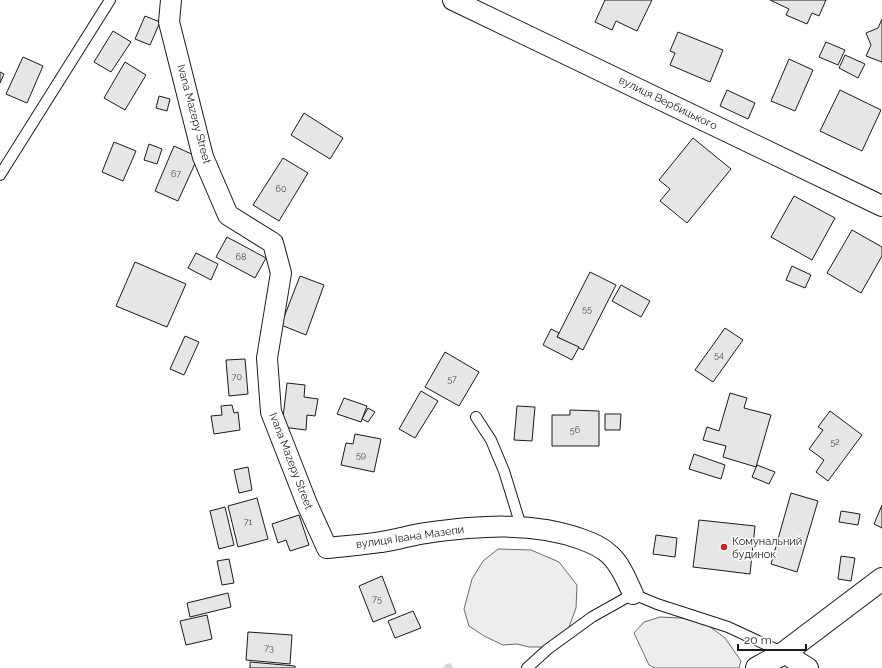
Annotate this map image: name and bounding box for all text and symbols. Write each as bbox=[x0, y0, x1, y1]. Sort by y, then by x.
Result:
street label: Ivana Mazepy Street bbox=[174, 63, 214, 166]
street label: вулиця Вербицького bbox=[617, 73, 720, 133]
house number: 67 bbox=[171, 169, 181, 179]
house number: 60 bbox=[276, 184, 287, 194]
house number: 68 bbox=[236, 252, 246, 262]
house number: 55 bbox=[582, 304, 592, 314]
house number: 54 bbox=[714, 350, 724, 360]
house number: 70 bbox=[232, 372, 243, 382]
house number: 57 bbox=[447, 374, 457, 384]
street label: Ivana Mazepy Street bbox=[267, 411, 316, 511]
house number: 56 bbox=[570, 425, 581, 435]
house number: 52 bbox=[830, 437, 840, 447]
house number: 59 bbox=[356, 450, 366, 460]
house number: 71 bbox=[244, 517, 252, 527]
street label: вулиця Івана Мазепи bbox=[355, 523, 465, 551]
place label: Комунальний будинок bbox=[732, 535, 802, 561]
marker: Комунальний будинок bbox=[719, 542, 729, 552]
house number: 75 bbox=[372, 594, 382, 604]
scale bar bbox=[738, 626, 806, 652]
text: 20 m bbox=[744, 633, 772, 647]
house number: 73 bbox=[264, 643, 274, 653]

